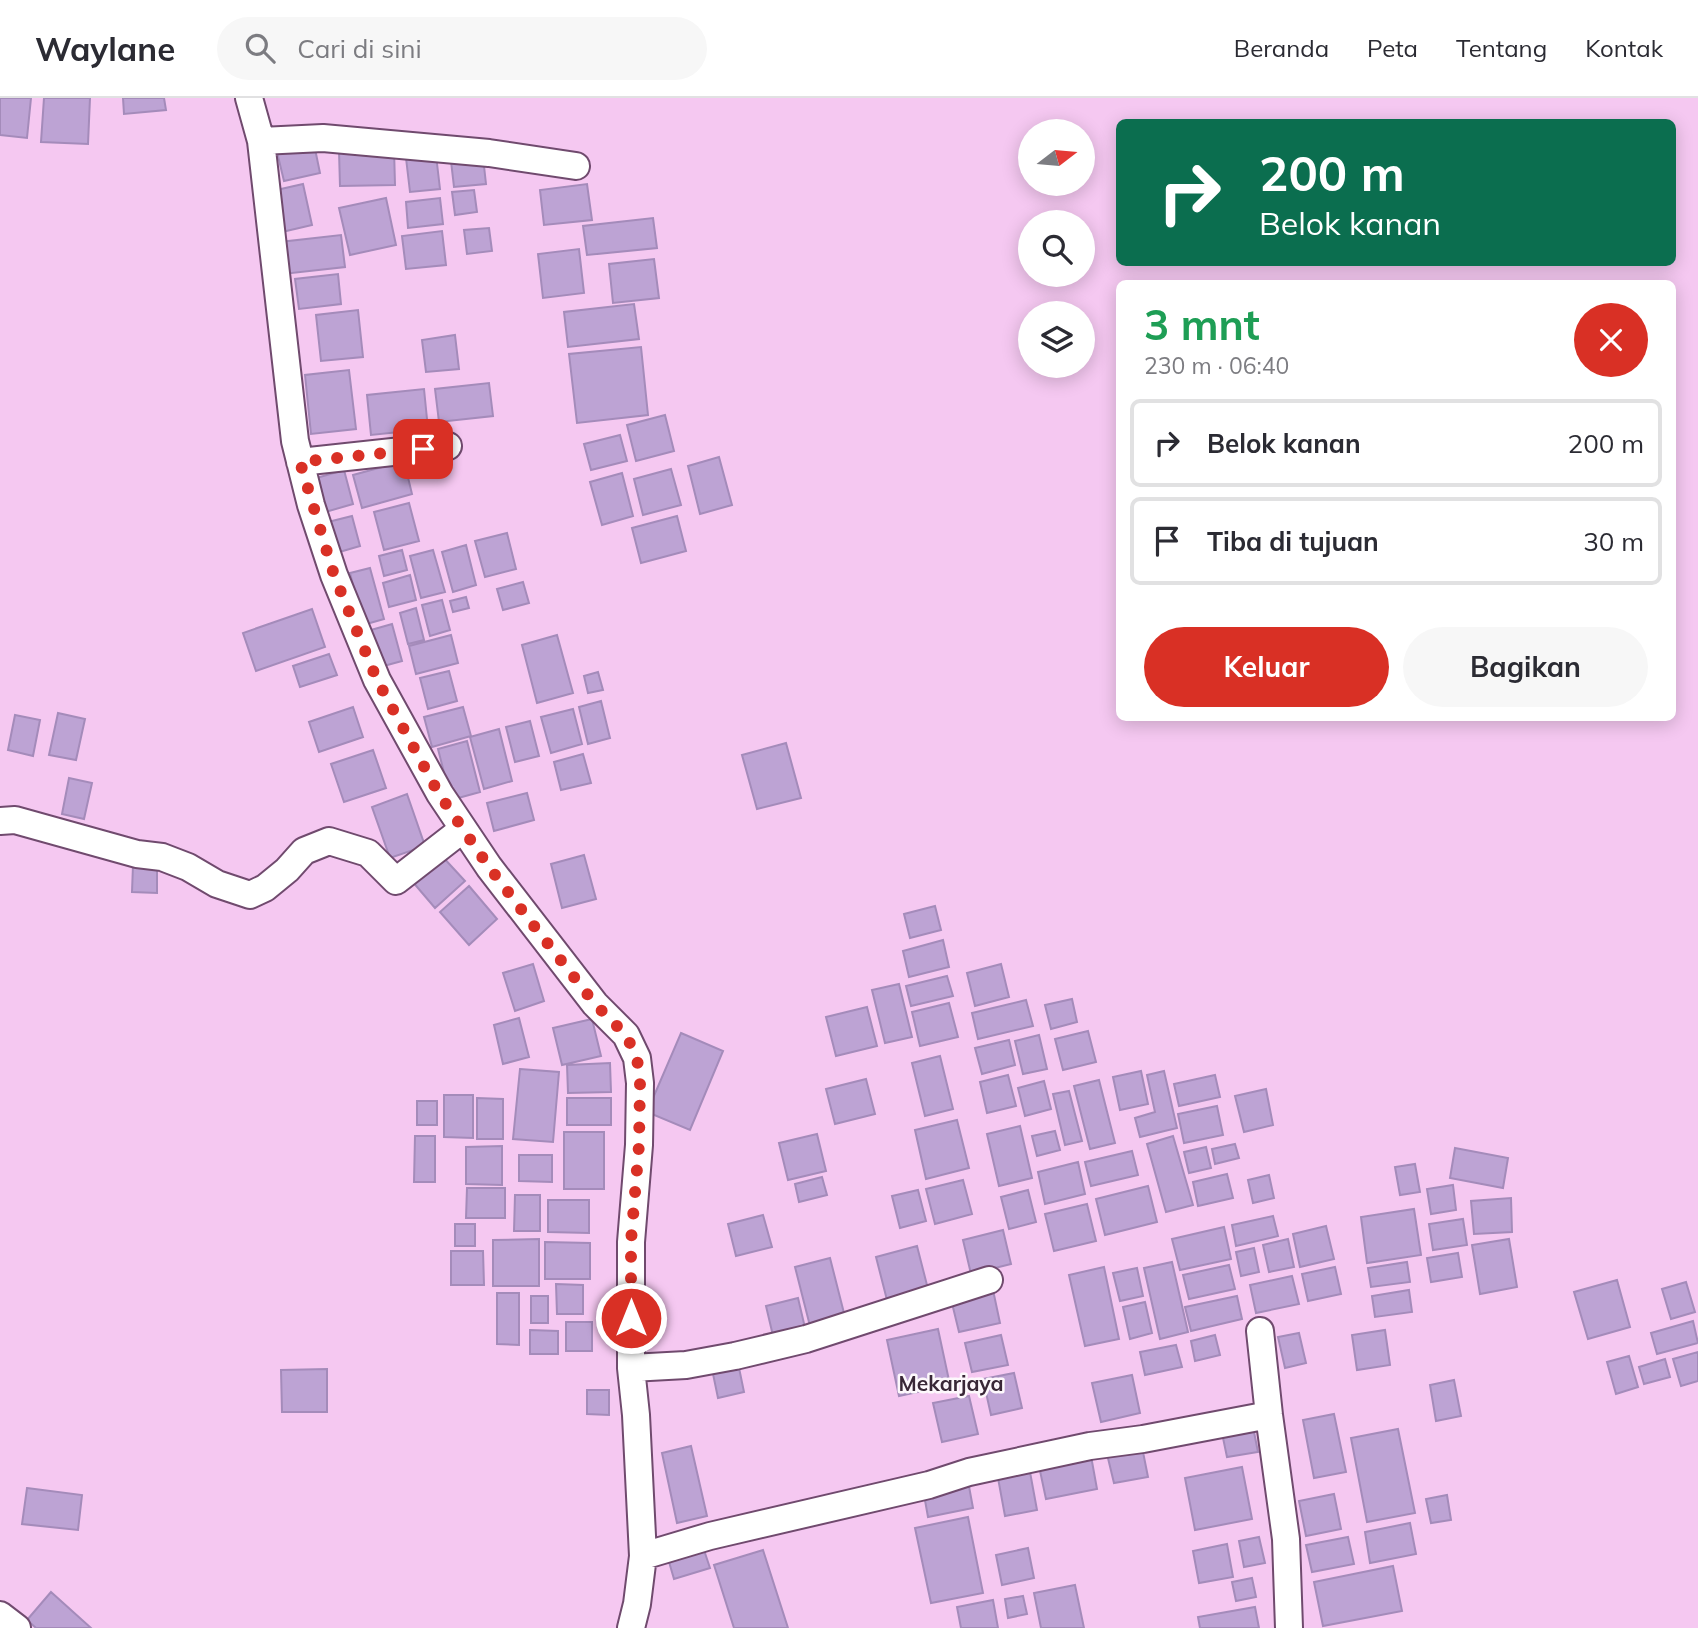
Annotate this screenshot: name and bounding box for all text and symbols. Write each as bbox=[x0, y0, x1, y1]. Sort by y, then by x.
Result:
search box bbox=[217, 17, 707, 80]
text: Waylane bbox=[35, 28, 175, 69]
icon: search bbox=[241, 29, 279, 67]
text: Cari di sini bbox=[297, 32, 422, 65]
text: Beranda bbox=[1234, 33, 1329, 63]
text: Peta bbox=[1367, 33, 1418, 63]
text: Tentang bbox=[1456, 33, 1547, 63]
text: Kontak bbox=[1585, 33, 1663, 63]
north arrow bbox=[1018, 119, 1096, 196]
map controls bbox=[1018, 119, 1095, 378]
text: 200 m bbox=[1259, 142, 1405, 203]
icon: right bbox=[1144, 147, 1235, 238]
text: Belok kanan bbox=[1259, 203, 1441, 243]
button: search bbox=[1018, 210, 1095, 287]
text: 3 mnt bbox=[1144, 298, 1260, 351]
button: layers bbox=[1018, 301, 1095, 378]
button: close bbox=[1574, 303, 1648, 377]
text: 230 m · 06:40 bbox=[1144, 351, 1289, 380]
pin bbox=[393, 419, 453, 479]
icon: right bbox=[1148, 424, 1186, 462]
text: Belok kanan bbox=[1207, 427, 1361, 460]
text: 200 m bbox=[1568, 427, 1644, 460]
icon: arrive bbox=[404, 430, 442, 468]
icon: arrive bbox=[1148, 522, 1186, 560]
text: Tiba di tujuan bbox=[1207, 525, 1379, 558]
text: 30 m bbox=[1583, 525, 1644, 558]
button: Keluar bbox=[1144, 627, 1389, 707]
button: Bagikan bbox=[1403, 627, 1648, 707]
position arrow bbox=[594, 1281, 668, 1355]
district label: Mekarjaya bbox=[898, 1370, 1004, 1396]

